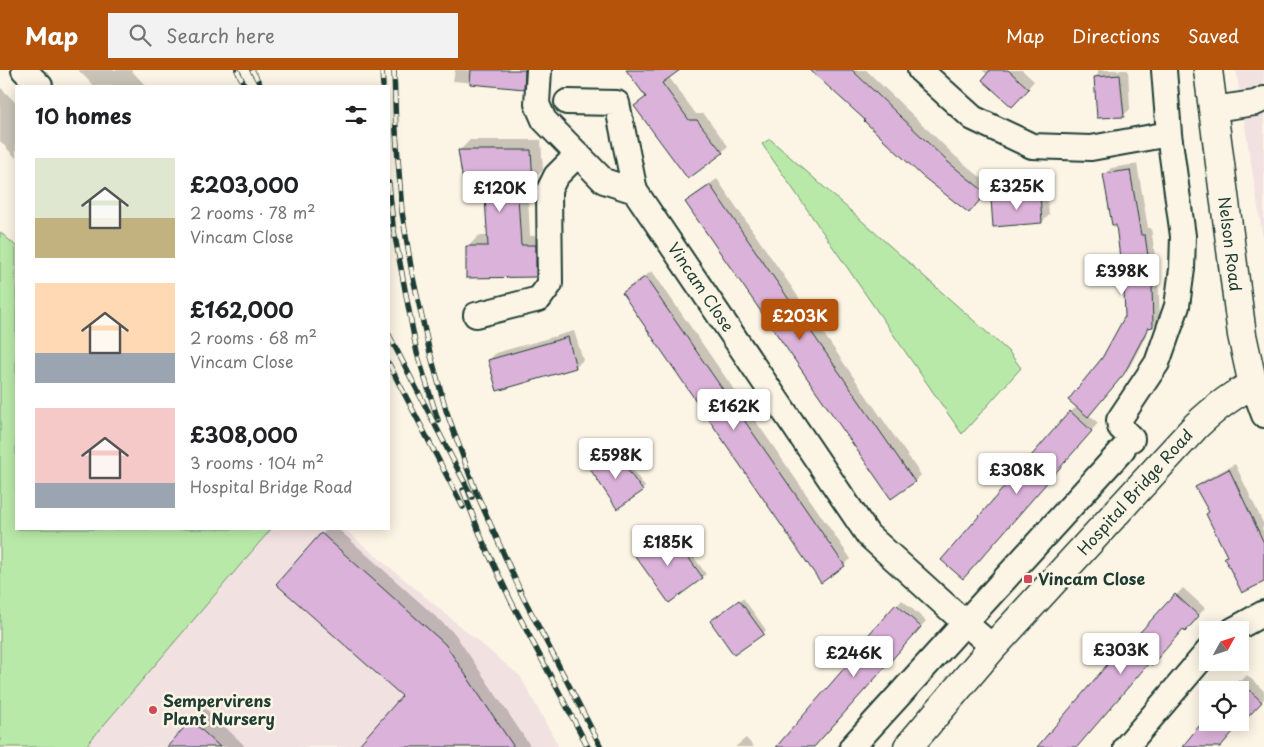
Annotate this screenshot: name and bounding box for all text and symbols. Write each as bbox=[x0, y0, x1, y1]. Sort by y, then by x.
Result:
search box bbox=[108, 13, 458, 58]
text: Map bbox=[25, 17, 78, 53]
icon: search bbox=[126, 21, 154, 49]
text: Search here bbox=[166, 21, 275, 49]
text: Map bbox=[1006, 22, 1044, 49]
text: Directions bbox=[1072, 22, 1160, 49]
text: Saved bbox=[1188, 22, 1239, 49]
text: 10 homes bbox=[35, 99, 132, 131]
icon: filters bbox=[342, 101, 370, 129]
text: £203,000 bbox=[190, 168, 299, 200]
pin: £325K bbox=[982, 168, 1052, 211]
pin: £120K bbox=[465, 170, 535, 213]
text: £325K bbox=[990, 173, 1044, 197]
text: £120K bbox=[474, 175, 526, 199]
icon: home bbox=[75, 178, 135, 238]
street label: Nelson Road bbox=[1213, 195, 1249, 293]
text: 2 rooms · 78 m² bbox=[190, 200, 316, 224]
text: Vincam Close bbox=[190, 224, 293, 248]
street label: Vincam Close bbox=[663, 237, 741, 336]
pin: £398K bbox=[1087, 254, 1157, 296]
text: £398K bbox=[1095, 258, 1149, 282]
text: £162,000 bbox=[190, 293, 294, 325]
pin: £203K bbox=[765, 298, 835, 341]
icon: home bbox=[75, 303, 135, 363]
text: £203K bbox=[772, 303, 828, 327]
text: 2 rooms · 68 m² bbox=[190, 325, 317, 349]
text: Vincam Close bbox=[190, 349, 293, 373]
pin: £162K bbox=[699, 388, 769, 431]
text: £162K bbox=[708, 393, 760, 417]
text: £308,000 bbox=[190, 418, 298, 450]
street label: Hospital Bridge Road bbox=[1071, 423, 1198, 560]
icon: home bbox=[75, 428, 135, 488]
pin: £598K bbox=[581, 438, 651, 480]
text: £598K bbox=[590, 442, 642, 466]
text: 3 rooms · 104 m² bbox=[190, 450, 324, 474]
pin: £308K bbox=[982, 452, 1052, 495]
text: £308K bbox=[989, 457, 1045, 481]
text: Hospital Bridge Road bbox=[190, 474, 352, 498]
pin: £185K bbox=[633, 524, 703, 567]
text: £185K bbox=[643, 529, 693, 553]
place label: Vincam Close bbox=[1038, 566, 1145, 590]
marker: Vincam Close bbox=[1022, 573, 1034, 585]
north arrow bbox=[1199, 621, 1249, 671]
map controls bbox=[1199, 621, 1249, 731]
pin: £303K bbox=[1086, 632, 1156, 675]
pin: £246K bbox=[819, 636, 889, 678]
text: £303K bbox=[1093, 637, 1149, 661]
text: £246K bbox=[826, 640, 882, 664]
button: locate bbox=[1199, 681, 1249, 731]
place label: Sempervirens Plant Nursery bbox=[163, 688, 275, 730]
marker: Sempervirens Plant Nursery bbox=[147, 704, 159, 716]

